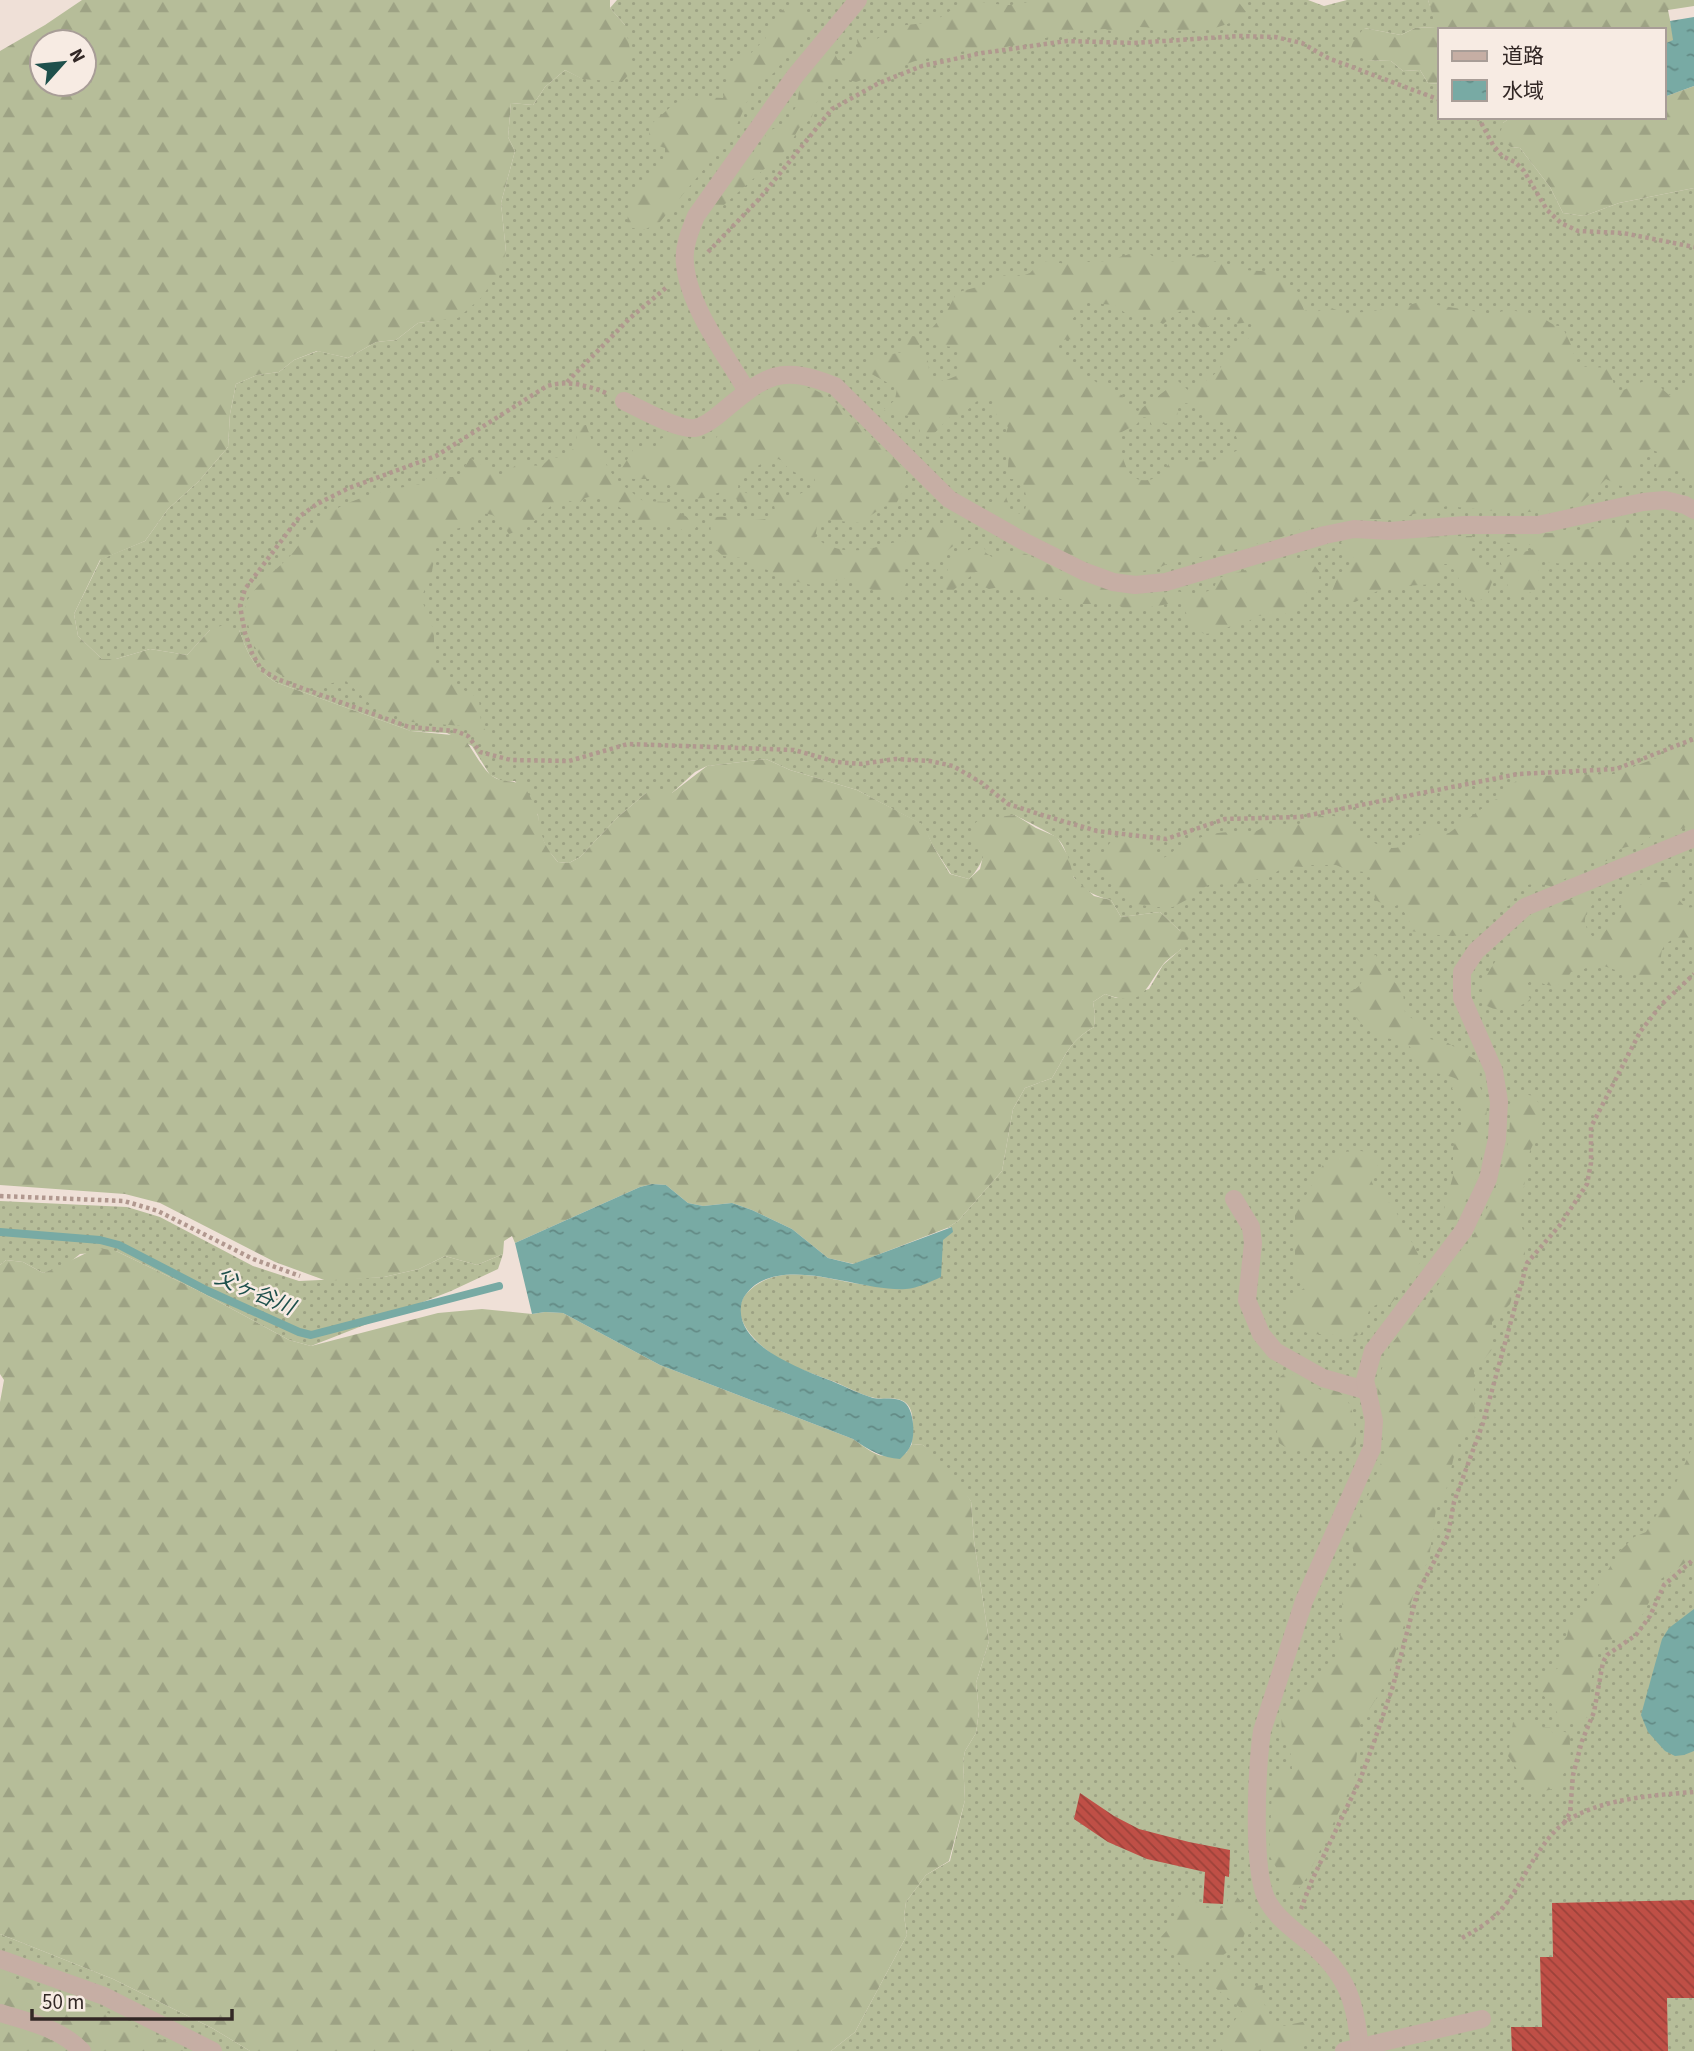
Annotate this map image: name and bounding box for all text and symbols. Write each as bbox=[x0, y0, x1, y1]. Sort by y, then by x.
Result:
north arrow bbox=[28, 28, 98, 98]
legend bbox=[1438, 28, 1666, 119]
text: 道路 bbox=[1502, 41, 1544, 71]
text: N bbox=[62, 44, 92, 68]
text: 水域 bbox=[1502, 76, 1544, 106]
water label: 父ヶ谷川 bbox=[210, 1262, 301, 1323]
scale bar bbox=[32, 1978, 231, 2022]
text: 50 m bbox=[42, 1987, 84, 2017]

